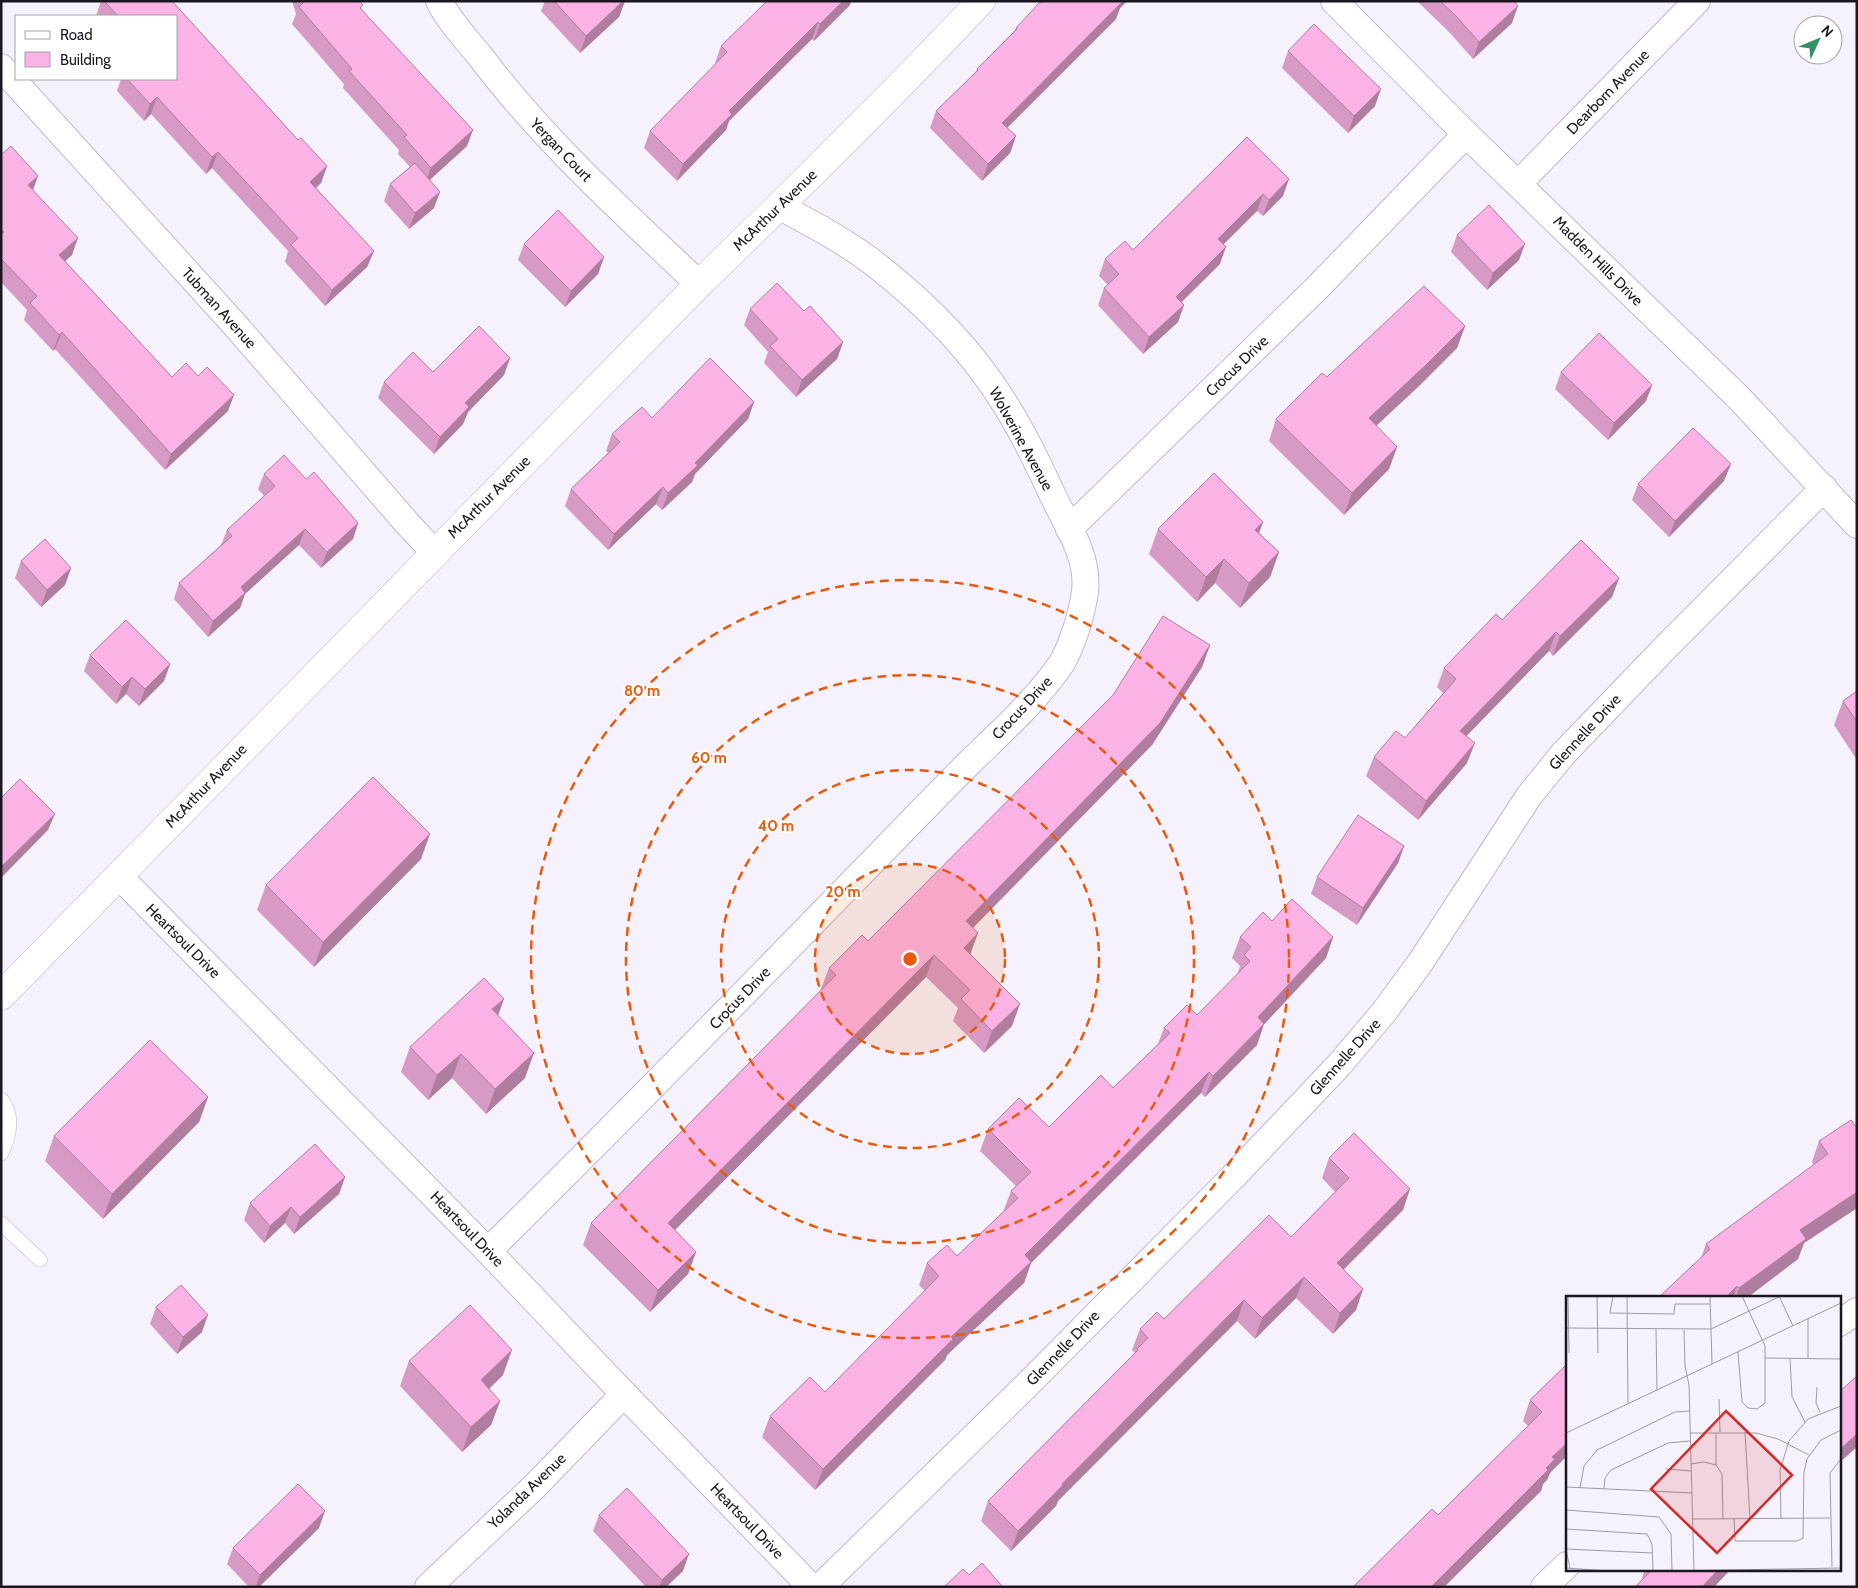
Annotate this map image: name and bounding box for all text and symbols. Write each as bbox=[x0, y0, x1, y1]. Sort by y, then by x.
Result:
legend bbox=[15, 15, 178, 80]
north arrow bbox=[1793, 15, 1843, 65]
text: N bbox=[1817, 21, 1837, 41]
text: Road bbox=[60, 26, 93, 44]
street label: Dearborn Avenue bbox=[1563, 46, 1653, 138]
text: Building bbox=[60, 51, 111, 69]
street label: Yergan Court bbox=[526, 114, 596, 185]
street label: McArthur Avenue bbox=[729, 165, 821, 255]
street label: Madden Hills Drive bbox=[1549, 212, 1647, 310]
street label: Tubman Avenue bbox=[178, 264, 260, 352]
street label: Crocus Drive bbox=[1202, 332, 1272, 400]
street label: Wolverine Avenue bbox=[985, 384, 1057, 494]
street label: McArthur Avenue bbox=[444, 452, 534, 542]
street label: Crocus Drive bbox=[988, 672, 1056, 743]
text: 80 m bbox=[624, 682, 660, 700]
street label: Glennelle Drive bbox=[1545, 690, 1625, 774]
street label: McArthur Avenue bbox=[161, 740, 251, 832]
text: 60 m bbox=[691, 749, 727, 767]
text: 40 m bbox=[758, 817, 794, 835]
text: 20 m bbox=[826, 883, 860, 901]
street label: Heartsoul Drive bbox=[142, 900, 224, 982]
centre of rings bbox=[901, 950, 919, 968]
street label: Crocus Drive bbox=[706, 963, 774, 1033]
street label: Glennelle Drive bbox=[1306, 1015, 1384, 1099]
street label: Heartsoul Drive bbox=[427, 1188, 508, 1271]
inset map bbox=[1566, 1296, 1840, 1570]
street label: Glennelle Drive bbox=[1023, 1307, 1103, 1389]
street label: Yolanda Avenue bbox=[484, 1449, 570, 1533]
street label: Heartsoul Drive bbox=[707, 1480, 788, 1563]

